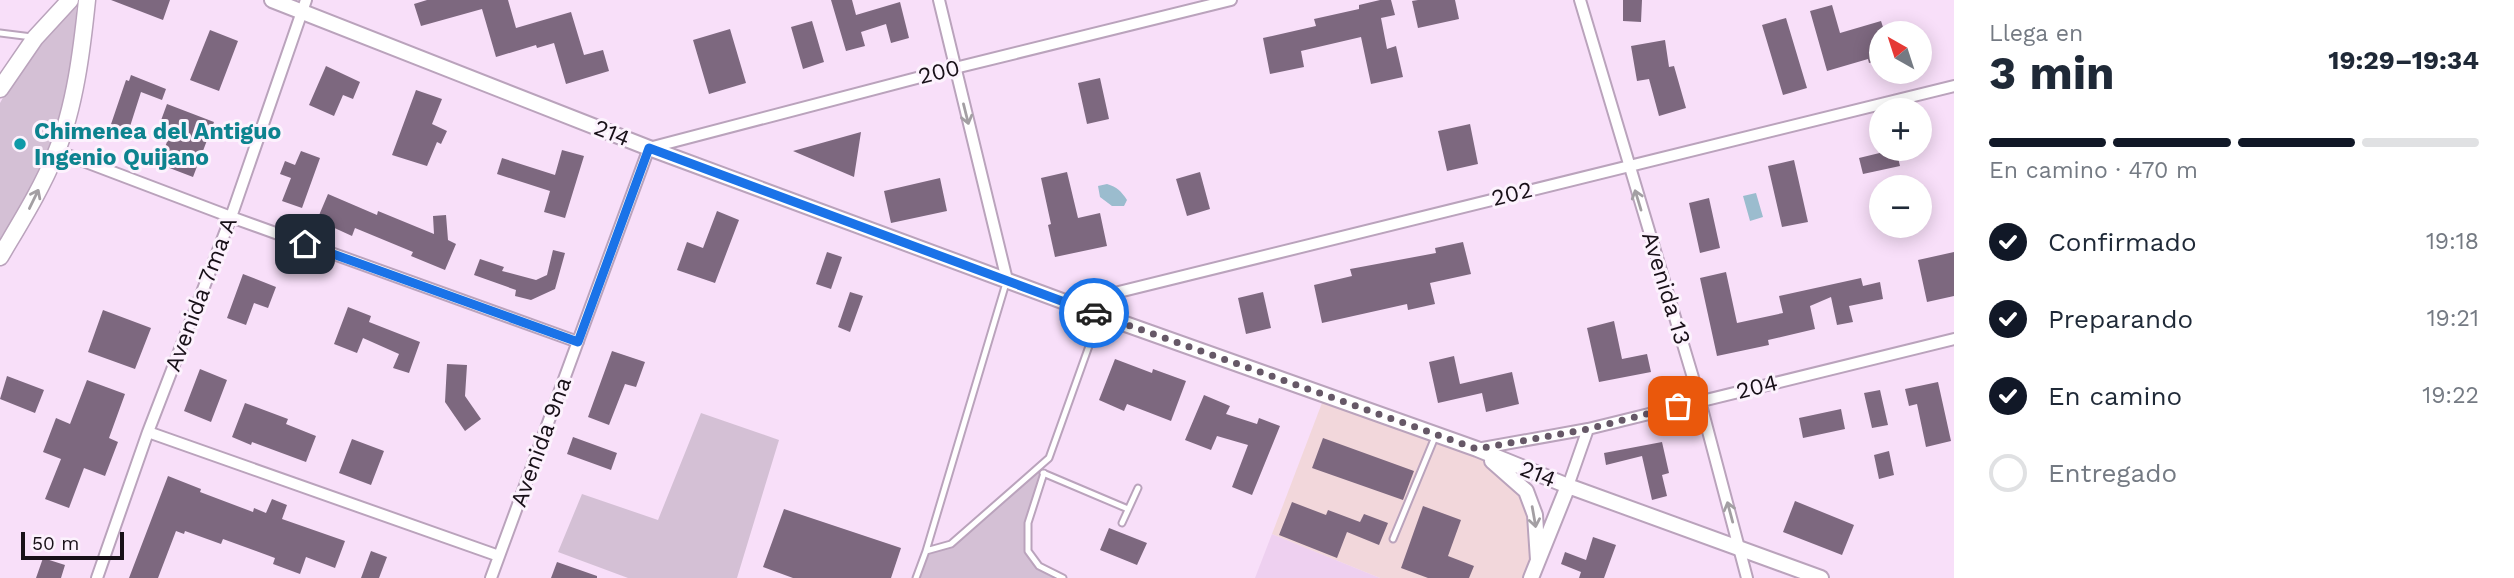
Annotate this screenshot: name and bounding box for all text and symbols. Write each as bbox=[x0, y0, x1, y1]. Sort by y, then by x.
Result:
text: Llega en bbox=[1989, 20, 2083, 47]
north arrow bbox=[1869, 21, 1932, 84]
map controls bbox=[1869, 21, 1932, 238]
text: 19:29–19:34 bbox=[2328, 45, 2479, 75]
text: 3 min bbox=[1989, 46, 2115, 100]
street label: 200 bbox=[915, 54, 963, 90]
button: + bbox=[1869, 98, 1932, 161]
one-way arrow bbox=[960, 102, 973, 125]
street label: 214 bbox=[590, 114, 634, 152]
place label: Chimenea del Antiguo Ingenio Quijano bbox=[34, 118, 281, 171]
marker: Chimenea del Antiguo Ingenio Quijano bbox=[12, 136, 28, 152]
text: En camino · 470 m bbox=[1989, 157, 2198, 184]
button: − bbox=[1869, 175, 1932, 238]
street label: 202 bbox=[1489, 176, 1535, 212]
one-way arrow bbox=[28, 189, 42, 210]
one-way arrow bbox=[1631, 189, 1644, 211]
street label: Avenida 7ma A bbox=[159, 213, 243, 375]
pin bbox=[275, 214, 335, 274]
icon: check bbox=[1989, 223, 2027, 261]
icon: home bbox=[286, 225, 324, 263]
text: Confirmado bbox=[2048, 227, 2197, 257]
street label: Avenida 13 bbox=[1636, 228, 1696, 348]
text: 19:18 bbox=[2426, 228, 2479, 255]
courier bbox=[1059, 278, 1129, 348]
icon: car bbox=[1075, 294, 1113, 332]
icon: check bbox=[1989, 300, 2027, 338]
text: Preparando bbox=[2048, 304, 2193, 334]
text: 19:21 bbox=[2427, 305, 2479, 332]
street label: 204 bbox=[1733, 369, 1781, 405]
street label: Avenida 9na bbox=[505, 373, 577, 511]
pin bbox=[1648, 376, 1708, 436]
icon: check bbox=[1989, 377, 2027, 415]
text: En camino bbox=[2048, 381, 2182, 411]
text: 19:22 bbox=[2422, 382, 2479, 409]
icon: bag bbox=[1659, 387, 1697, 425]
street label: 214 bbox=[1516, 455, 1560, 493]
text: Entregado bbox=[2048, 458, 2177, 488]
one-way arrow bbox=[1723, 501, 1736, 523]
one-way arrow bbox=[1528, 505, 1541, 528]
scale bar bbox=[21, 529, 124, 561]
text: 50 m bbox=[32, 532, 79, 555]

